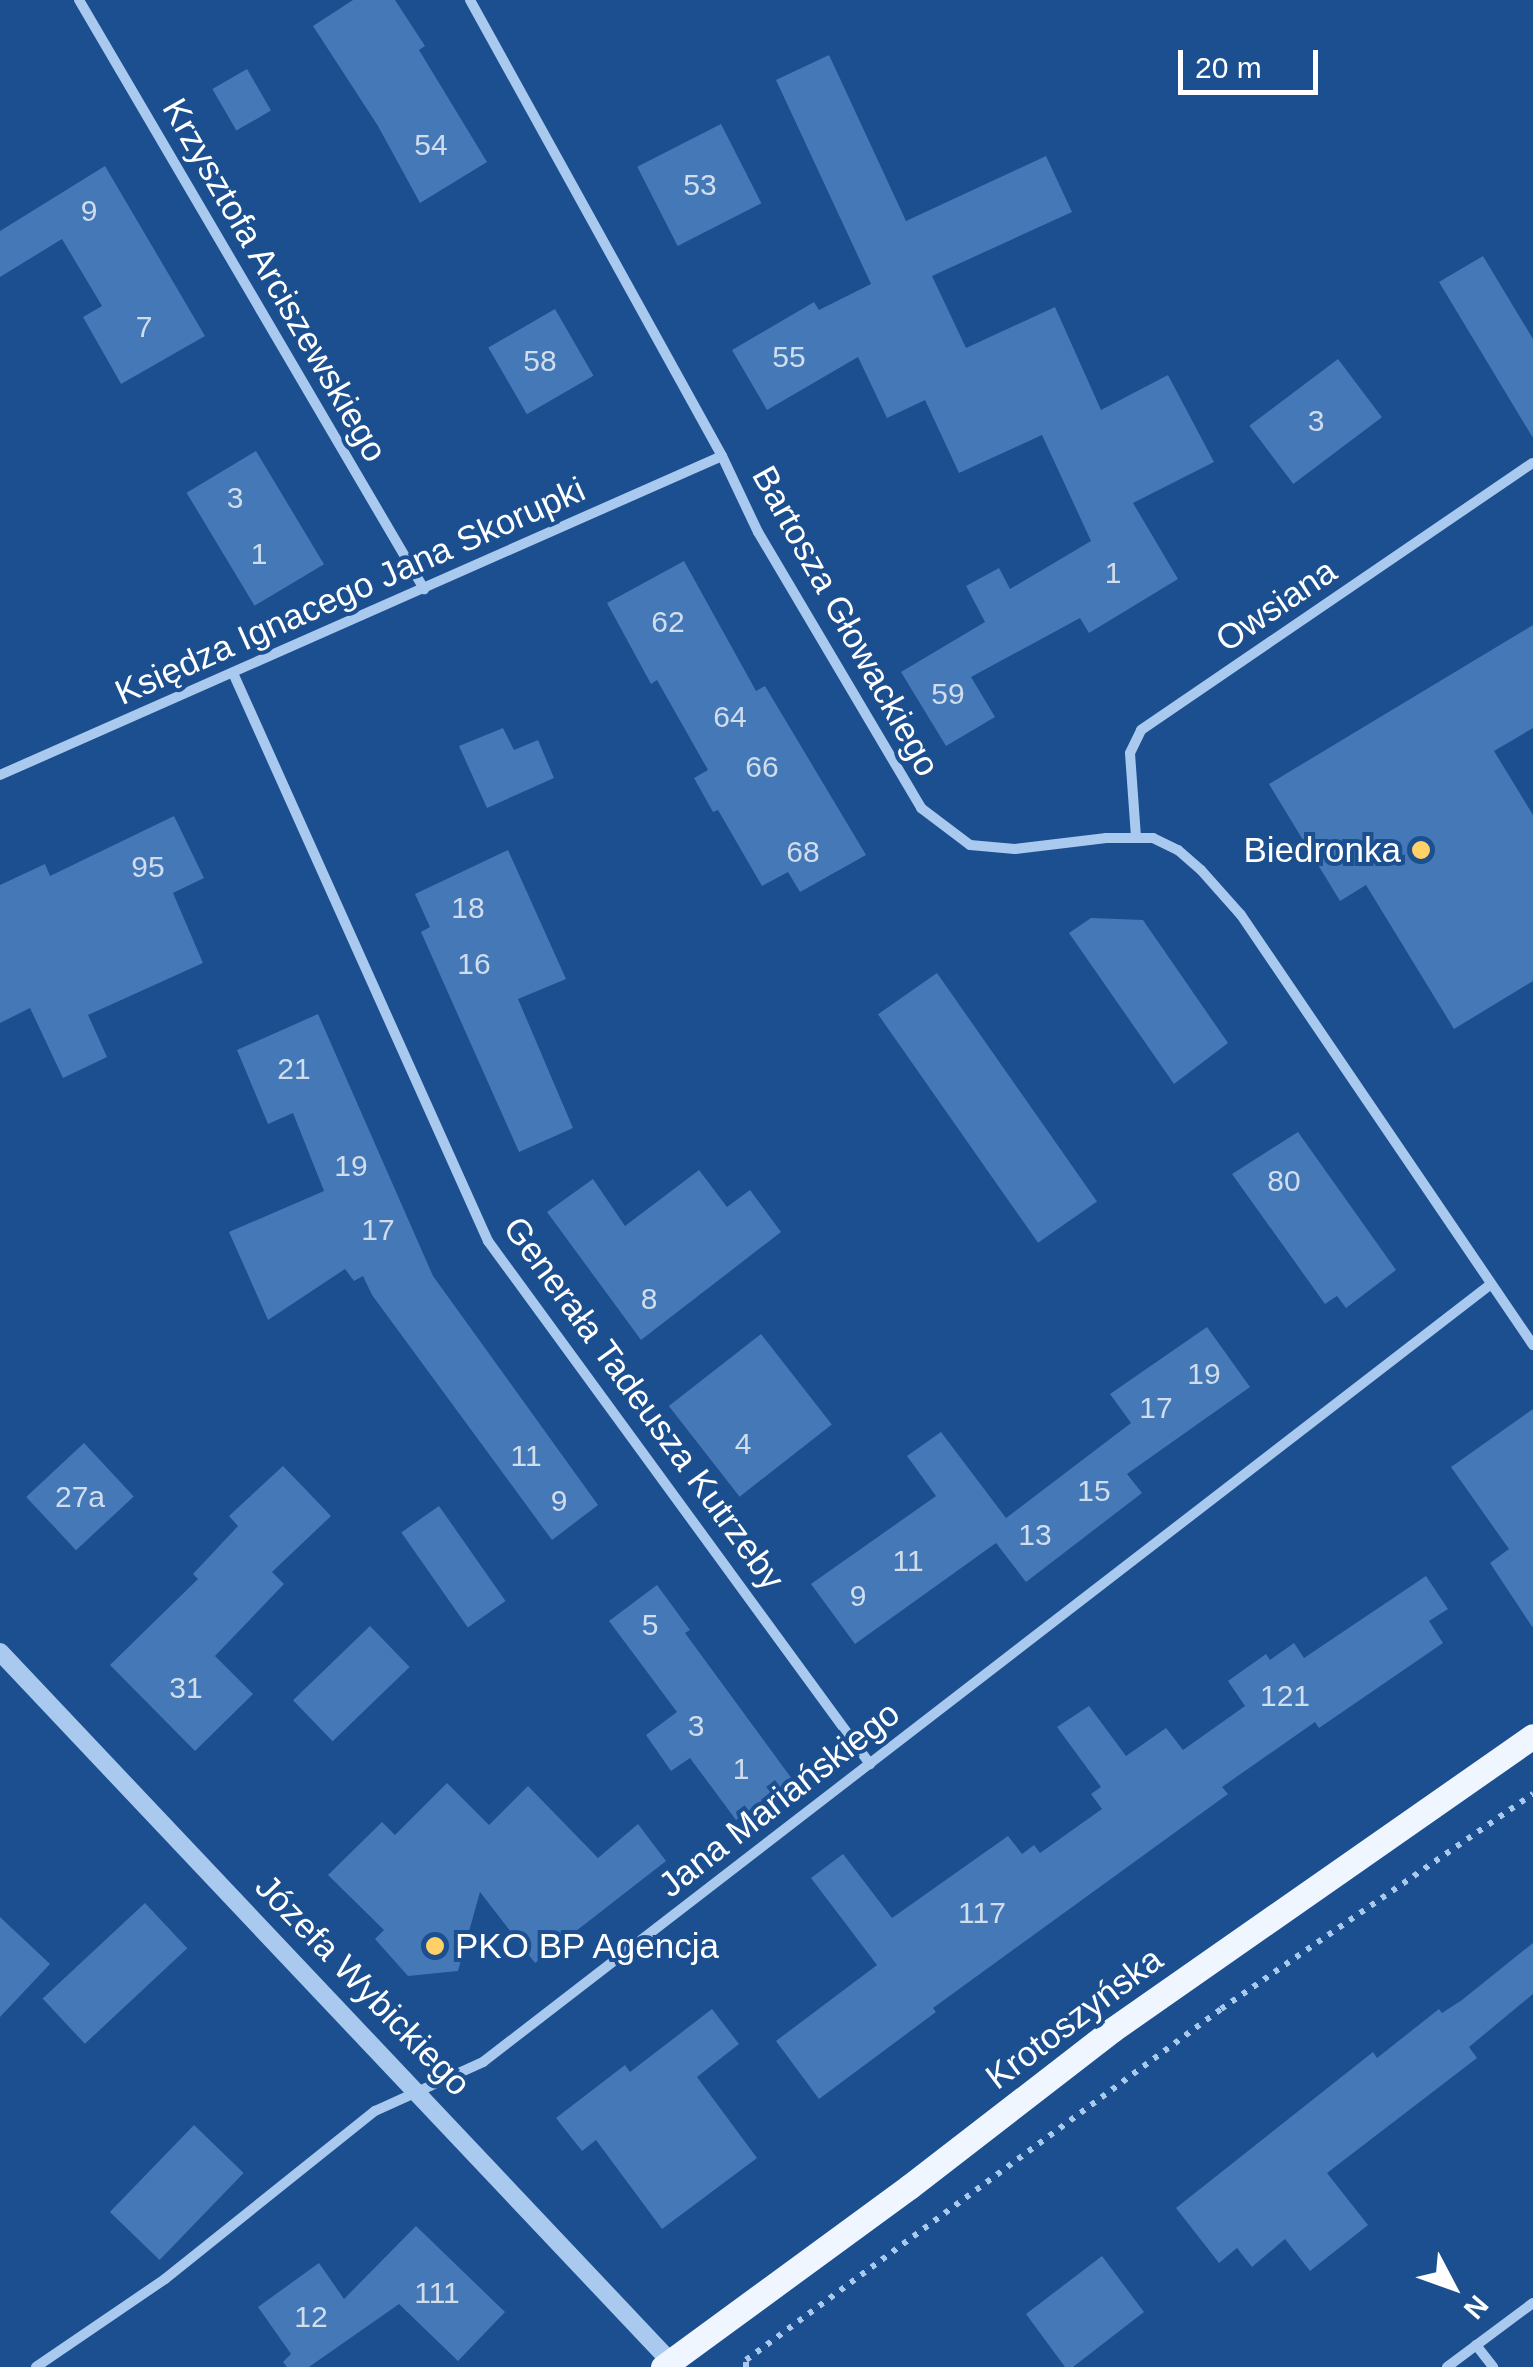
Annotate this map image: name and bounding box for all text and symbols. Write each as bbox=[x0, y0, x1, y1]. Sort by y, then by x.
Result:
scale bar bbox=[1183, 30, 1323, 92]
text: 20 m bbox=[1195, 51, 1262, 84]
street label: Krzysztofa Arciszewskiego bbox=[153, 90, 397, 470]
house number: 54 bbox=[414, 127, 448, 163]
house number: 53 bbox=[683, 167, 717, 203]
house number: 9 bbox=[81, 193, 97, 229]
house number: 7 bbox=[136, 309, 152, 345]
house number: 55 bbox=[772, 339, 806, 375]
house number: 58 bbox=[523, 343, 557, 379]
house number: 3 bbox=[1308, 403, 1324, 439]
street label: Bartosza Głowackiego bbox=[743, 459, 949, 783]
street label: Księdza Ignacego Jana Skorupki bbox=[109, 468, 591, 714]
house number: 3 bbox=[227, 480, 243, 516]
house number: 1 bbox=[251, 536, 267, 572]
street label: Owsiana bbox=[1208, 550, 1344, 660]
house number: 1 bbox=[1105, 555, 1121, 591]
house number: 62 bbox=[651, 604, 685, 640]
house number: 59 bbox=[931, 676, 965, 712]
house number: 64 bbox=[713, 699, 747, 735]
house number: 66 bbox=[745, 749, 779, 785]
place label: Biedronka bbox=[1243, 829, 1401, 871]
house number: 68 bbox=[786, 834, 820, 870]
marker: Biedronka bbox=[1410, 839, 1432, 861]
house number: 95 bbox=[131, 849, 165, 885]
house number: 18 bbox=[451, 890, 485, 926]
house number: 16 bbox=[457, 946, 491, 982]
house number: 21 bbox=[277, 1051, 311, 1087]
house number: 19 bbox=[334, 1148, 368, 1184]
house number: 80 bbox=[1267, 1163, 1301, 1199]
street label: Generała Tadeusza Kutrzeby bbox=[494, 1208, 794, 1598]
house number: 17 bbox=[361, 1212, 395, 1248]
house number: 8 bbox=[641, 1281, 657, 1317]
house number: 19 bbox=[1187, 1356, 1221, 1392]
house number: 17 bbox=[1139, 1390, 1173, 1426]
house number: 4 bbox=[735, 1426, 751, 1462]
house number: 11 bbox=[510, 1438, 542, 1474]
house number: 15 bbox=[1077, 1473, 1111, 1509]
house number: 27a bbox=[55, 1479, 105, 1515]
house number: 9 bbox=[551, 1483, 567, 1519]
house number: 13 bbox=[1018, 1517, 1052, 1553]
house number: 11 bbox=[892, 1543, 924, 1579]
house number: 9 bbox=[850, 1578, 866, 1614]
house number: 5 bbox=[642, 1607, 658, 1643]
house number: 31 bbox=[169, 1670, 203, 1706]
house number: 121 bbox=[1260, 1678, 1310, 1714]
street label: Jana Mariańskiego bbox=[650, 1692, 908, 1906]
house number: 3 bbox=[688, 1708, 704, 1744]
house number: 1 bbox=[733, 1751, 749, 1787]
street label: Józefa Wybickiego bbox=[247, 1866, 479, 2104]
house number: 117 bbox=[958, 1895, 1006, 1931]
place label: PKO BP Agencja bbox=[455, 1925, 722, 1967]
marker: PKO BP Agencja bbox=[424, 1935, 446, 1957]
street label: Krotoszyńska bbox=[977, 1938, 1171, 2098]
north arrow bbox=[1403, 2237, 1503, 2337]
house number: 111 bbox=[414, 2275, 460, 2311]
text: N bbox=[1458, 2289, 1494, 2325]
house number: 12 bbox=[294, 2299, 328, 2335]

